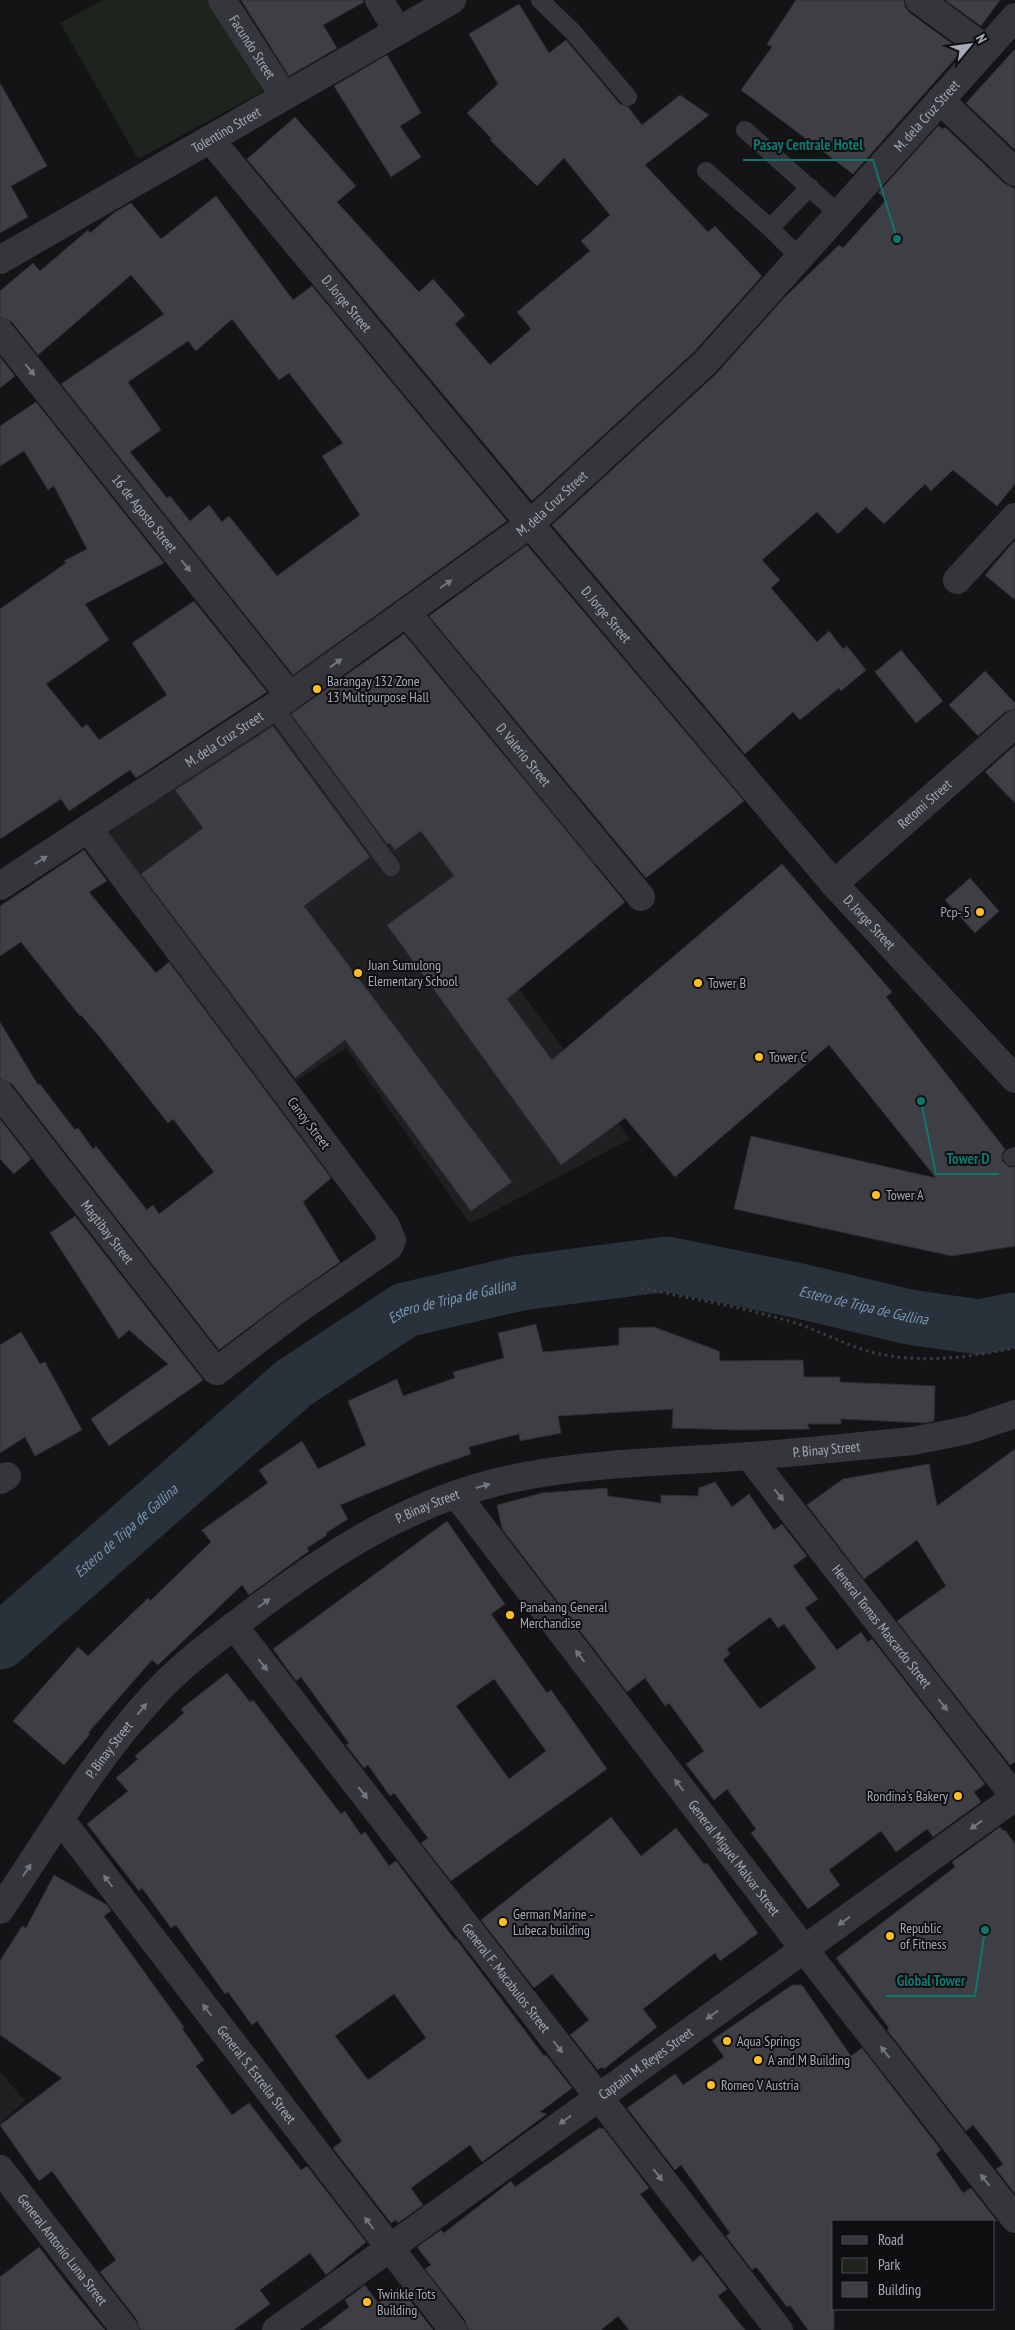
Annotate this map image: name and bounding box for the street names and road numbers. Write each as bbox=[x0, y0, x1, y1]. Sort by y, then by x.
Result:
street label: Facundo Street bbox=[225, 12, 280, 83]
street label: M. dela Cruz Street bbox=[890, 76, 964, 155]
street label: Tolentino Street bbox=[188, 103, 264, 157]
street label: D. Jorge Street bbox=[318, 271, 376, 336]
street label: M. dela Cruz Street bbox=[513, 466, 591, 540]
street label: 16 de Agosto Street bbox=[108, 471, 181, 556]
street label: D. Jorge Street bbox=[577, 582, 636, 647]
street label: M. dela Cruz Street bbox=[182, 707, 267, 771]
street label: D. Valerio Street bbox=[492, 719, 555, 790]
street label: Retomi Street bbox=[894, 775, 955, 832]
street label: D. Jorge Street bbox=[840, 891, 900, 954]
street label: Canoy Street bbox=[284, 1093, 335, 1153]
street label: Magtibay Street bbox=[77, 1197, 138, 1268]
street label: P. Binay Street bbox=[792, 1437, 861, 1461]
street label: P. Binay Street bbox=[392, 1485, 462, 1527]
street label: Heneral Tomas Mascardo Street bbox=[828, 1561, 936, 1692]
street label: P. Binay Street bbox=[82, 1717, 137, 1782]
street label: General Miguel Malvar Street bbox=[684, 1796, 784, 1919]
street label: General F. Macabulos Street bbox=[458, 1919, 555, 2036]
street label: General S. Estrella Street bbox=[213, 2022, 300, 2127]
street label: Captain M. Reyes Street bbox=[595, 2023, 697, 2103]
street label: General Antonio Luna Street bbox=[14, 2190, 112, 2309]

